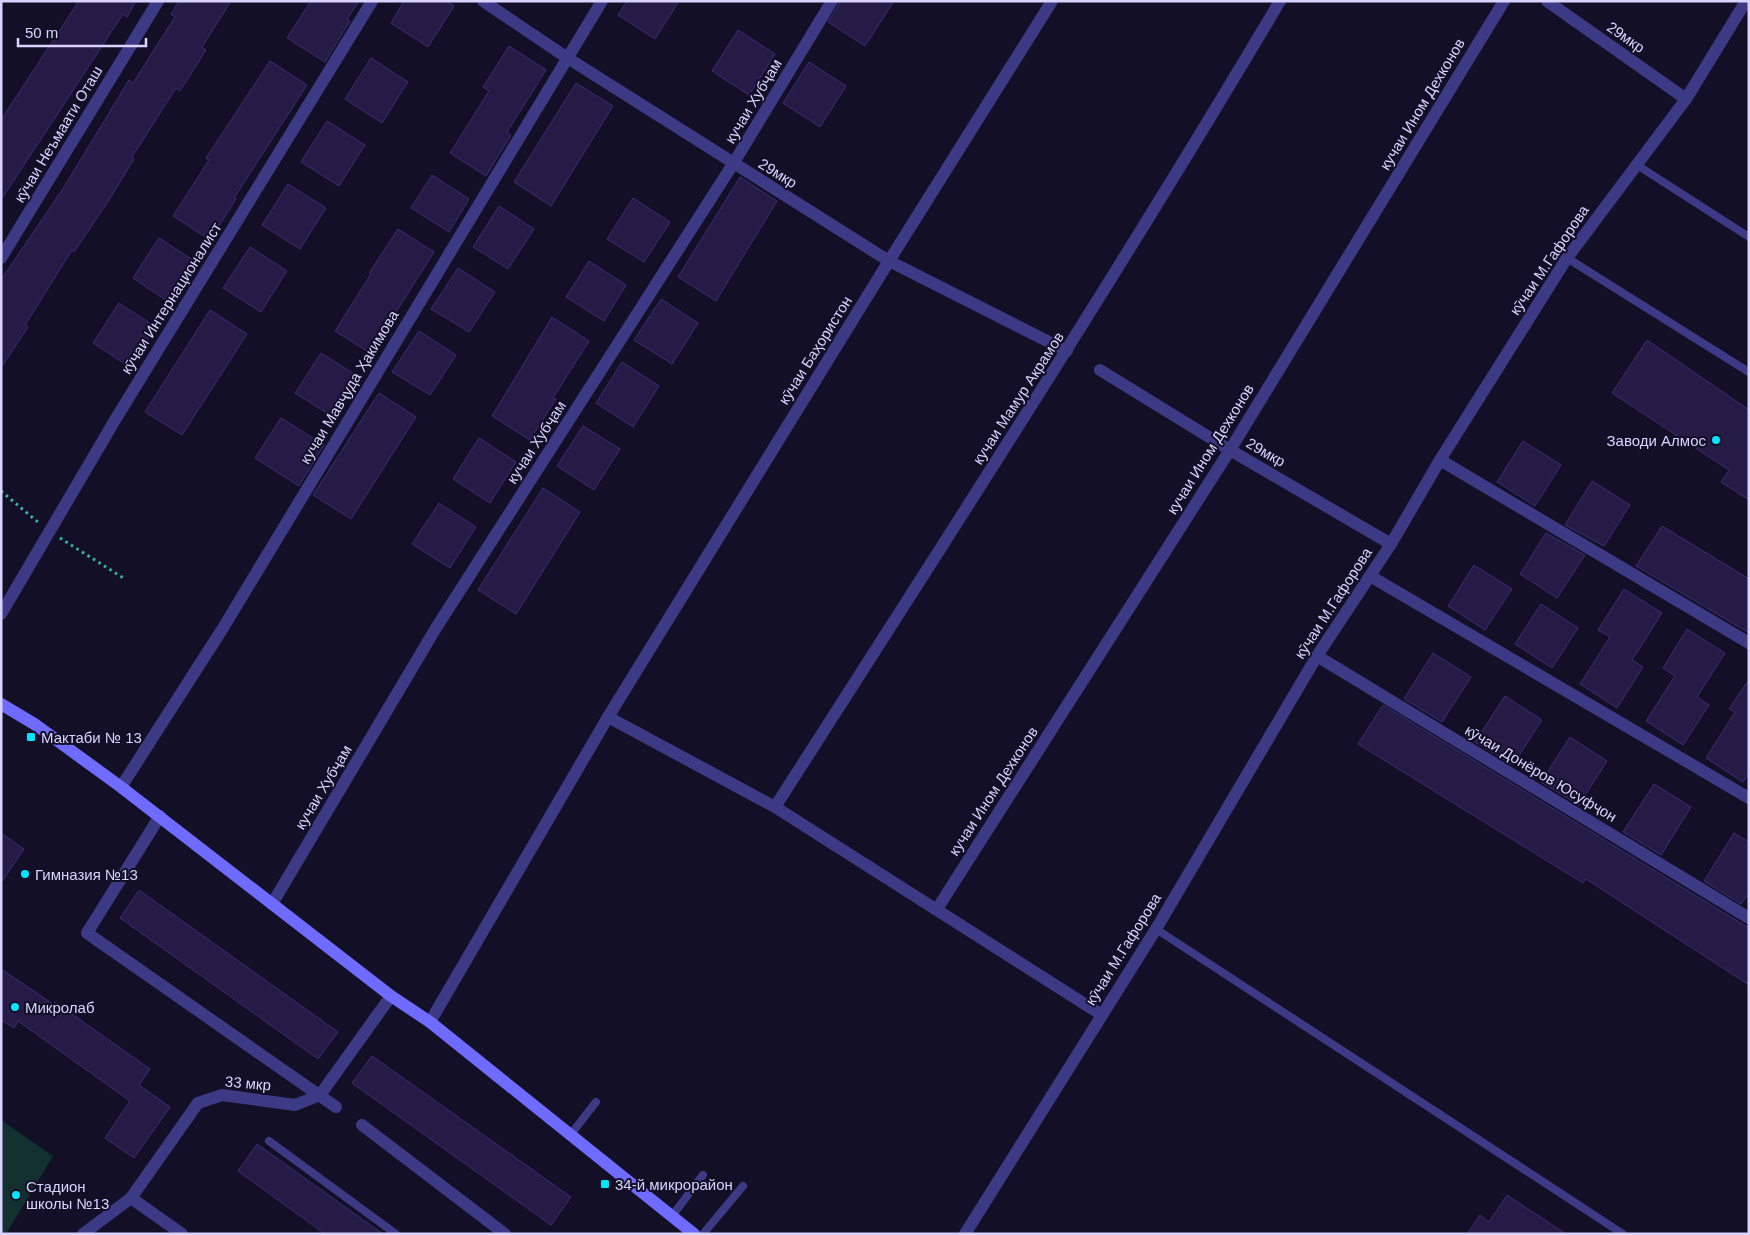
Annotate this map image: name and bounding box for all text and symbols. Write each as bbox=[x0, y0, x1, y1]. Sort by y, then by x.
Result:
scale bar bbox=[18, 15, 145, 47]
street label: 29мкр bbox=[1604, 18, 1648, 56]
text: 50 m bbox=[25, 24, 58, 41]
street label: кучаи Ином Дехконов bbox=[1376, 35, 1468, 173]
street label: кучаи Хубҷам bbox=[721, 56, 785, 146]
street label: кӯчаи Неъмаати Оташ bbox=[11, 63, 105, 205]
street label: 29мкр bbox=[756, 155, 800, 191]
street label: кӯчаи М.Гафорова bbox=[1506, 201, 1592, 318]
street label: кӯчаи Интернационалист bbox=[117, 219, 225, 377]
street label: кӯчаи Баҳористон bbox=[775, 293, 855, 407]
street label: кучаи Мавҷуда Ҳакимова bbox=[296, 307, 402, 467]
street label: кучаи Мамур Акрамов bbox=[969, 329, 1067, 467]
street label: кучаи Ином Дехконов bbox=[1163, 381, 1257, 517]
street label: кучаи Хубҷам bbox=[503, 397, 569, 487]
place label: Заводи Алмос bbox=[1607, 432, 1706, 449]
street label: 29мкр bbox=[1244, 434, 1288, 470]
marker: Заводи Алмос bbox=[1710, 434, 1722, 446]
street label: кӯчаи М.Гафорова bbox=[1291, 544, 1375, 662]
street label: кӯчаи Донёров Юсуфҷон bbox=[1462, 721, 1620, 825]
street label: кучаи Ином Дехконов bbox=[945, 723, 1041, 859]
place label: Мактаби № 13 bbox=[41, 729, 142, 746]
marker: Мактаби № 13 bbox=[25, 731, 37, 743]
street label: кучаи Хубҷам bbox=[291, 742, 355, 832]
place label: Гимназия №13 bbox=[35, 866, 138, 883]
marker: Гимназия №13 bbox=[19, 868, 31, 880]
street label: кӯчаи М.Гафорова bbox=[1082, 889, 1165, 1008]
place label: Микролаб bbox=[25, 999, 94, 1016]
marker: Микролаб bbox=[9, 1001, 21, 1013]
street label: 33 мкр bbox=[224, 1073, 272, 1093]
place label: 34-й микрорайон bbox=[615, 1176, 733, 1193]
place label: Стадион школы №13 bbox=[26, 1178, 109, 1212]
marker: 34-й микрорайон bbox=[599, 1178, 611, 1190]
marker: Стадион школы №13 bbox=[10, 1189, 22, 1201]

